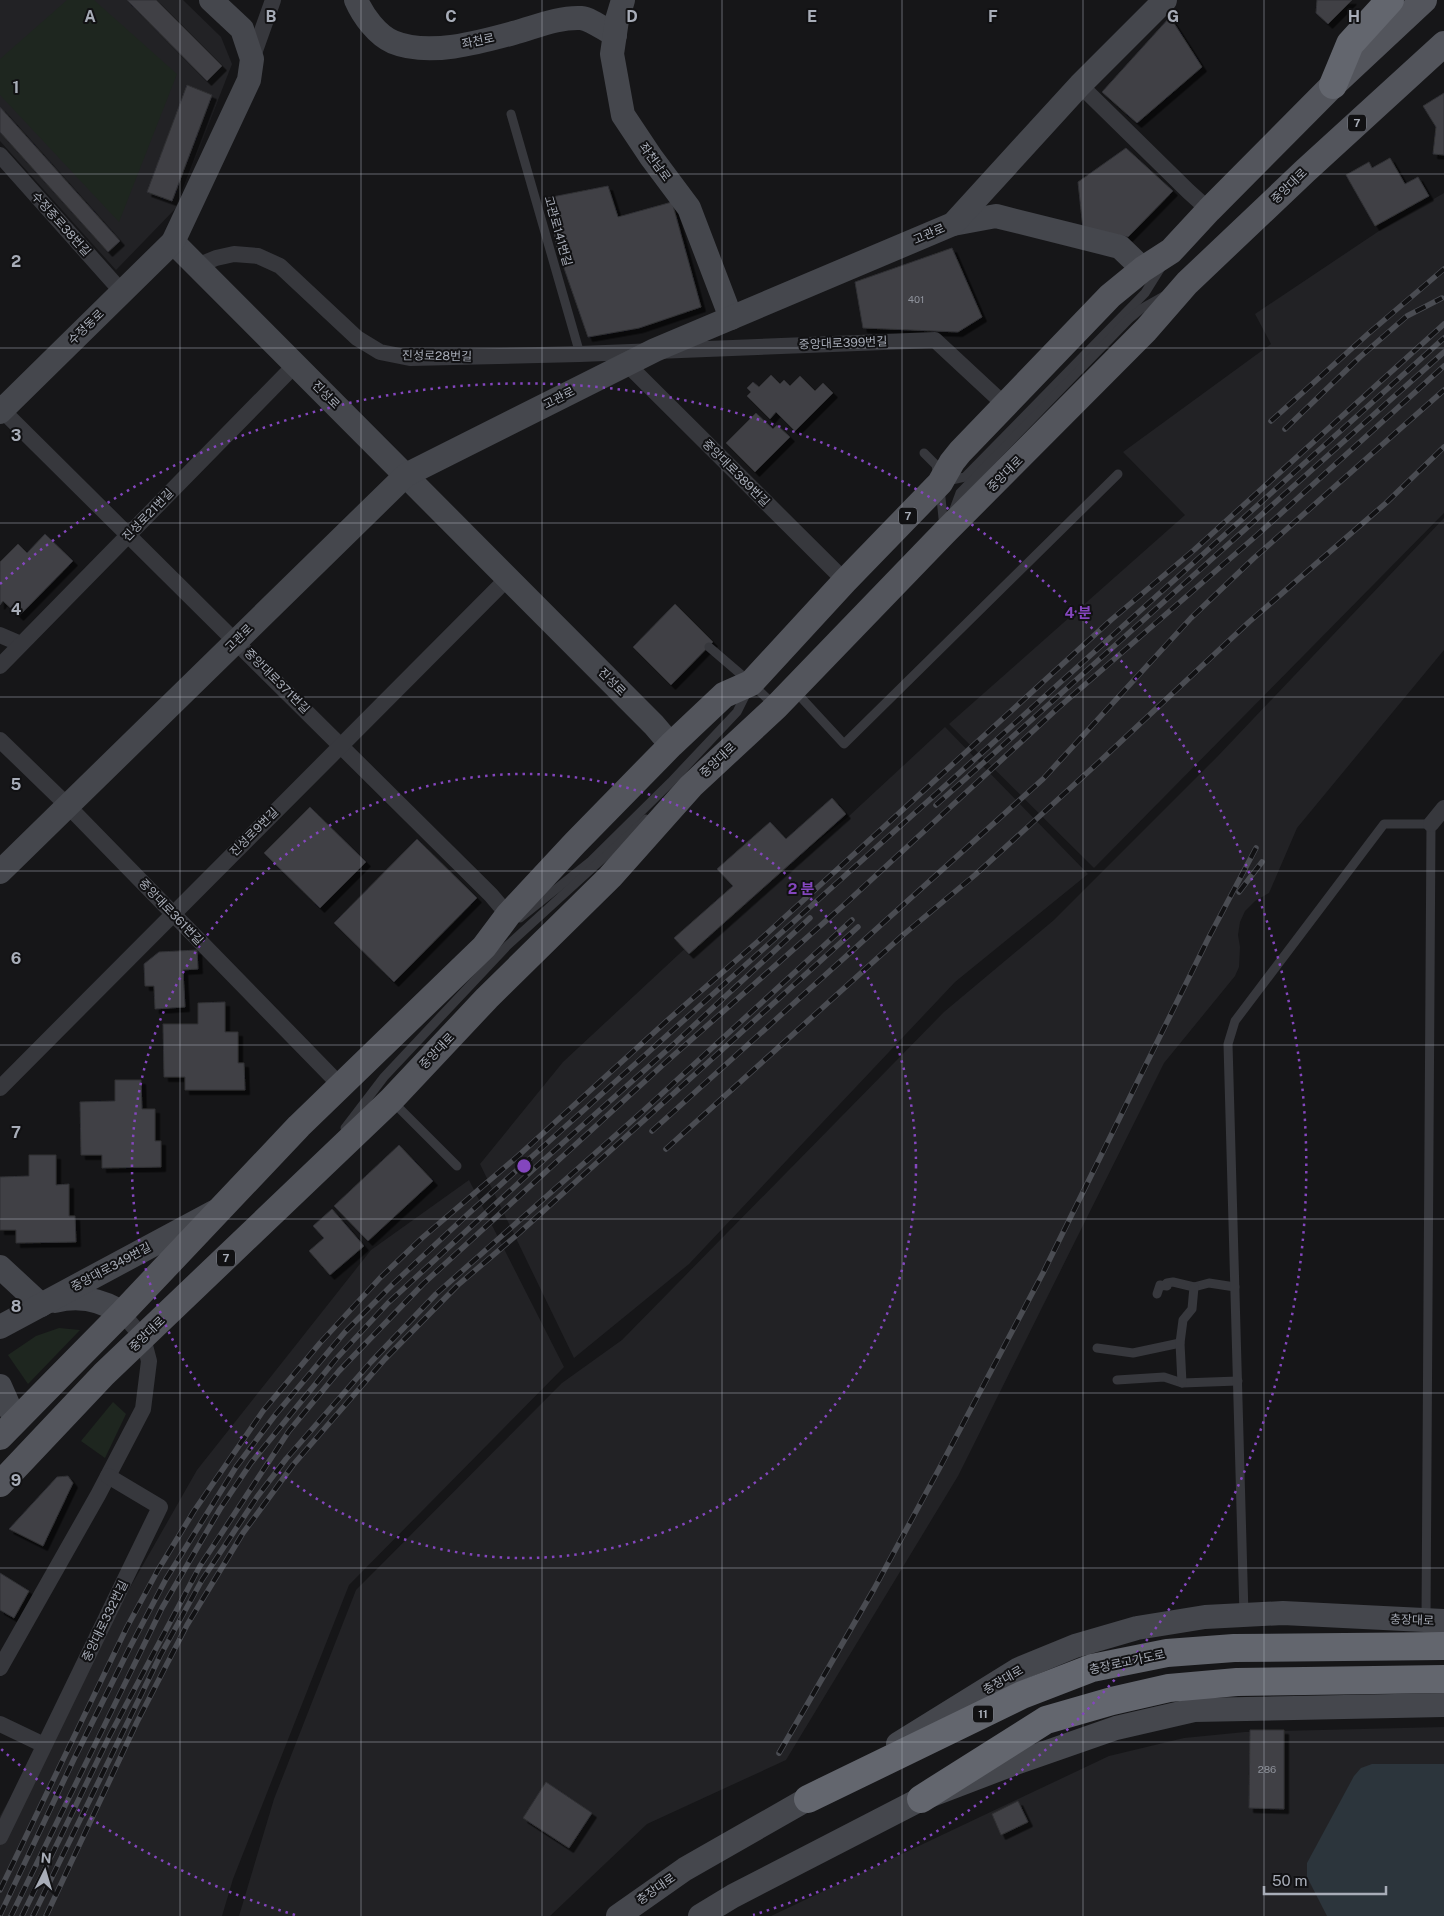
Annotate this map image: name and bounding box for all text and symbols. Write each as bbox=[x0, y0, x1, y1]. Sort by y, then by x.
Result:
text: A bbox=[84, 7, 96, 26]
text: B bbox=[266, 7, 277, 26]
text: C bbox=[445, 7, 457, 26]
text: D bbox=[626, 7, 638, 26]
text: E bbox=[807, 7, 817, 26]
text: F bbox=[988, 7, 998, 26]
text: G bbox=[1167, 7, 1179, 26]
text: H bbox=[1348, 7, 1360, 26]
street label: 좌천로 bbox=[460, 31, 496, 51]
text: 1 bbox=[13, 78, 19, 97]
road number: 7 bbox=[1348, 115, 1366, 132]
street label: 좌천남로 bbox=[636, 140, 674, 184]
street label: 중앙대로 bbox=[1268, 166, 1310, 206]
street label: 수정중로38번길 bbox=[29, 189, 93, 259]
street label: 고관로141번길 bbox=[541, 194, 575, 268]
street label: 고관로 bbox=[911, 221, 947, 247]
text: 2 bbox=[11, 252, 21, 271]
house number: 401 bbox=[908, 293, 924, 305]
street label: 수정동로 bbox=[65, 307, 107, 347]
street label: 중앙대로399번길 bbox=[798, 334, 888, 352]
street label: 진성로28번길 bbox=[402, 348, 472, 364]
street label: 진성로 bbox=[309, 378, 343, 412]
street label: 고관로 bbox=[541, 384, 577, 412]
text: 3 bbox=[11, 426, 21, 445]
street label: 중앙대로389번길 bbox=[700, 437, 772, 509]
street label: 중앙대로 bbox=[984, 453, 1026, 495]
street label: 진성로21번길 bbox=[120, 486, 176, 544]
road number: 7 bbox=[899, 508, 917, 524]
text: 4 bbox=[11, 600, 22, 619]
text: 4 분 bbox=[1064, 604, 1092, 621]
street label: 고관로 bbox=[222, 621, 256, 655]
street label: 중앙대로371번길 bbox=[242, 646, 312, 716]
street label: 진성로 bbox=[595, 665, 629, 699]
street label: 중앙대로 bbox=[697, 740, 739, 780]
text: 5 bbox=[11, 775, 22, 794]
street label: 진성로9번길 bbox=[227, 805, 281, 859]
street label: 중앙대로361번길 bbox=[136, 876, 206, 948]
text: 2 분 bbox=[788, 880, 815, 897]
text: 6 bbox=[11, 949, 21, 968]
street label: 중앙대로 bbox=[417, 1030, 457, 1072]
text: 7 bbox=[11, 1123, 21, 1142]
centre of rings bbox=[515, 1157, 533, 1175]
street label: 중앙대로349번길 bbox=[68, 1240, 154, 1294]
road number: 7 bbox=[217, 1250, 235, 1266]
text: 8 bbox=[11, 1297, 22, 1316]
street label: 중앙대로 bbox=[126, 1314, 168, 1354]
text: 9 bbox=[11, 1471, 21, 1490]
street label: 중앙대로332번길 bbox=[79, 1578, 131, 1664]
street label: 충장대로 bbox=[1390, 1612, 1434, 1628]
street label: 충장로고가도로 bbox=[1088, 1647, 1166, 1677]
street label: 충장대로 bbox=[980, 1663, 1026, 1697]
road number: 11 bbox=[973, 1706, 993, 1722]
house number: 286 bbox=[1258, 1763, 1276, 1775]
north arrow bbox=[20, 1846, 70, 1896]
text: N bbox=[40, 1850, 52, 1866]
scale bar bbox=[1264, 1864, 1386, 1896]
street label: 충장대로 bbox=[634, 1871, 678, 1907]
text: 50 m bbox=[1272, 1872, 1307, 1889]

